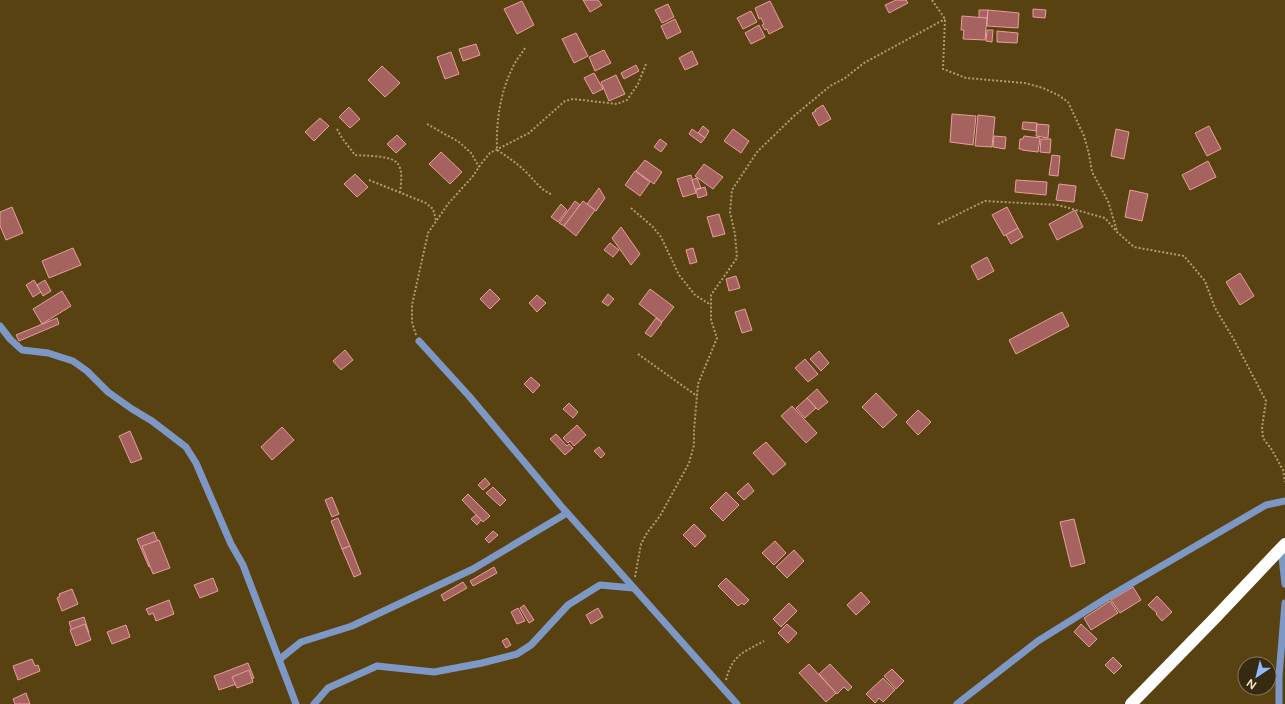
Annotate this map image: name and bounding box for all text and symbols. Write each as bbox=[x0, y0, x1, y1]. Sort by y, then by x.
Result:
north arrow bbox=[1237, 656, 1277, 696]
text: N bbox=[1244, 676, 1259, 692]

